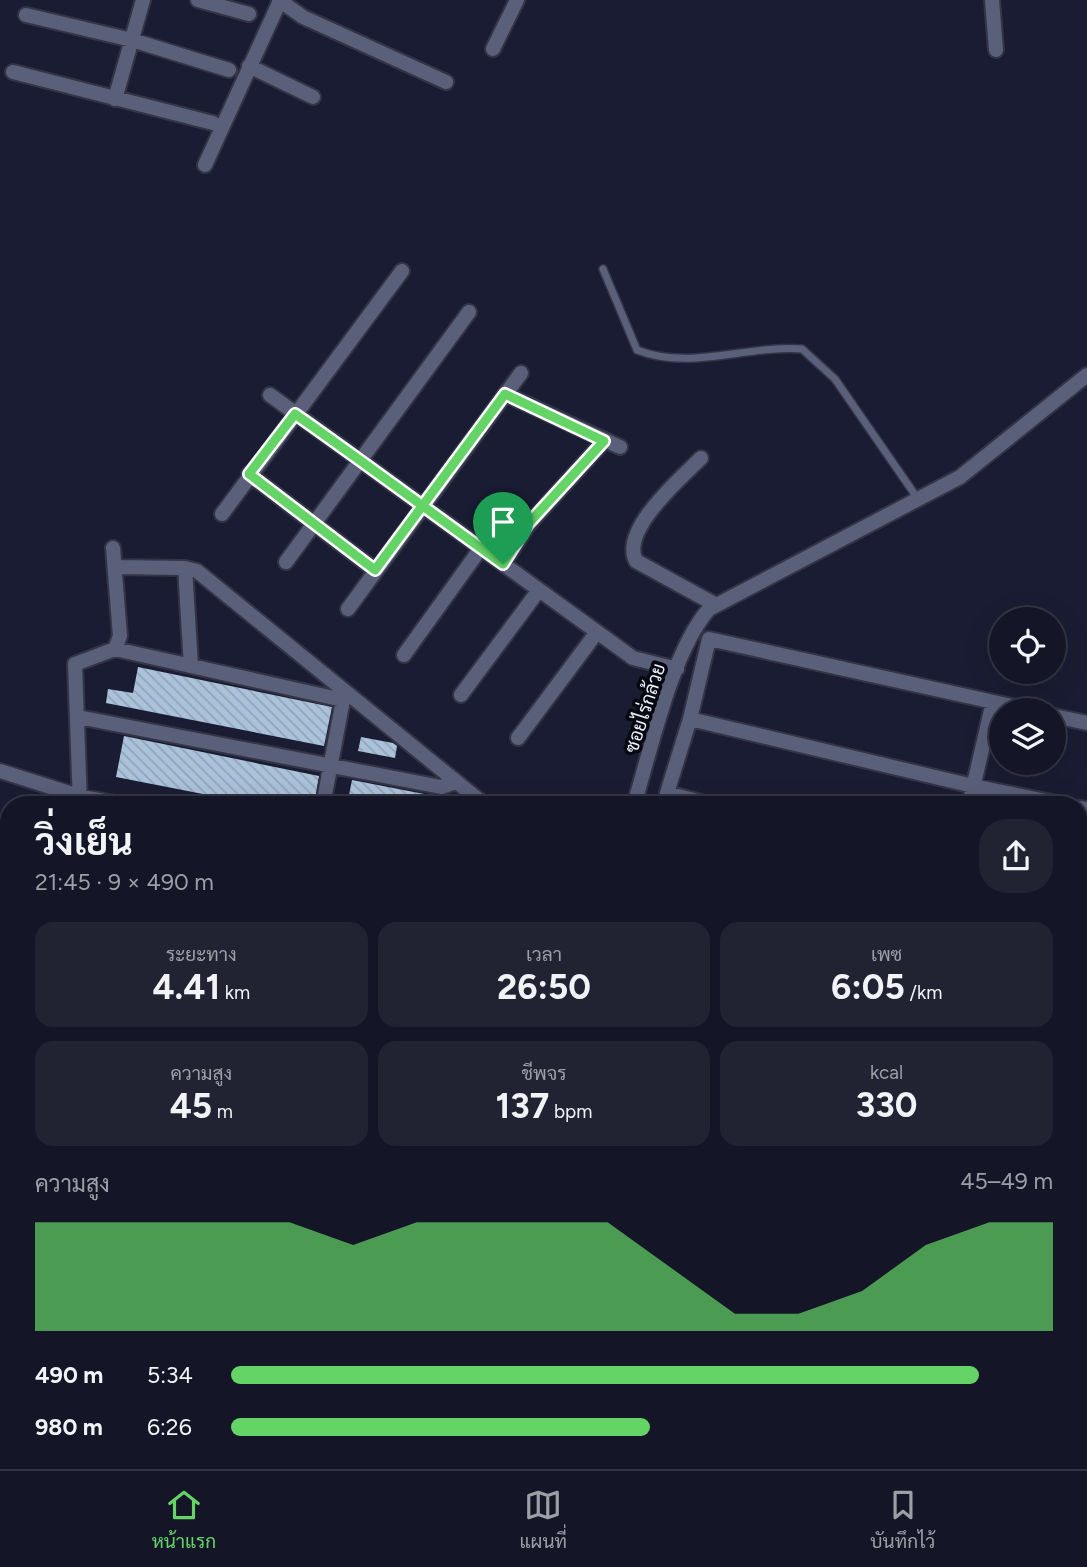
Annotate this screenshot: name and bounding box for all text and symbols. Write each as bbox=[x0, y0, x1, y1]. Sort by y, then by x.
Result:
pin bbox=[473, 492, 533, 564]
icon: arrive bbox=[484, 503, 522, 541]
map controls bbox=[989, 607, 1066, 775]
button: locate bbox=[989, 607, 1066, 684]
street label: ซอยไร่กล้วย bbox=[619, 660, 670, 756]
button: layers bbox=[989, 698, 1066, 775]
text: วิ่งเย็น bbox=[35, 819, 133, 865]
button: share bbox=[979, 819, 1053, 893]
text: 21:45 · 9 × 490 m bbox=[35, 868, 214, 896]
text: ระยะทาง bbox=[166, 943, 237, 966]
text: เวลา bbox=[526, 943, 562, 966]
text: เพซ bbox=[871, 943, 902, 966]
text: 4.41 bbox=[152, 966, 220, 1008]
text: 26:50 bbox=[497, 966, 591, 1008]
text: 6:05 bbox=[831, 966, 905, 1008]
text: km bbox=[220, 981, 250, 1004]
text: /km bbox=[905, 981, 942, 1004]
text: kcal bbox=[870, 1061, 903, 1084]
text: ความสูง bbox=[170, 1062, 232, 1085]
text: ชีพจร bbox=[522, 1062, 566, 1085]
text: 330 bbox=[856, 1084, 917, 1126]
text: 45 bbox=[170, 1085, 212, 1127]
text: 137 bbox=[496, 1085, 549, 1127]
text: m bbox=[212, 1100, 233, 1123]
text: bpm bbox=[549, 1100, 592, 1123]
text: 45–49 m bbox=[960, 1167, 1053, 1195]
text: ความสูง bbox=[35, 1170, 110, 1198]
text: 490 m bbox=[35, 1361, 103, 1389]
text: 5:34 bbox=[147, 1361, 193, 1389]
text: 980 m bbox=[35, 1413, 103, 1441]
text: 6:26 bbox=[147, 1413, 192, 1441]
tab: หน้าแรก bbox=[152, 1486, 216, 1553]
tab: แผนที่ bbox=[520, 1486, 567, 1553]
tab: บันทึกไว้ bbox=[870, 1486, 935, 1553]

